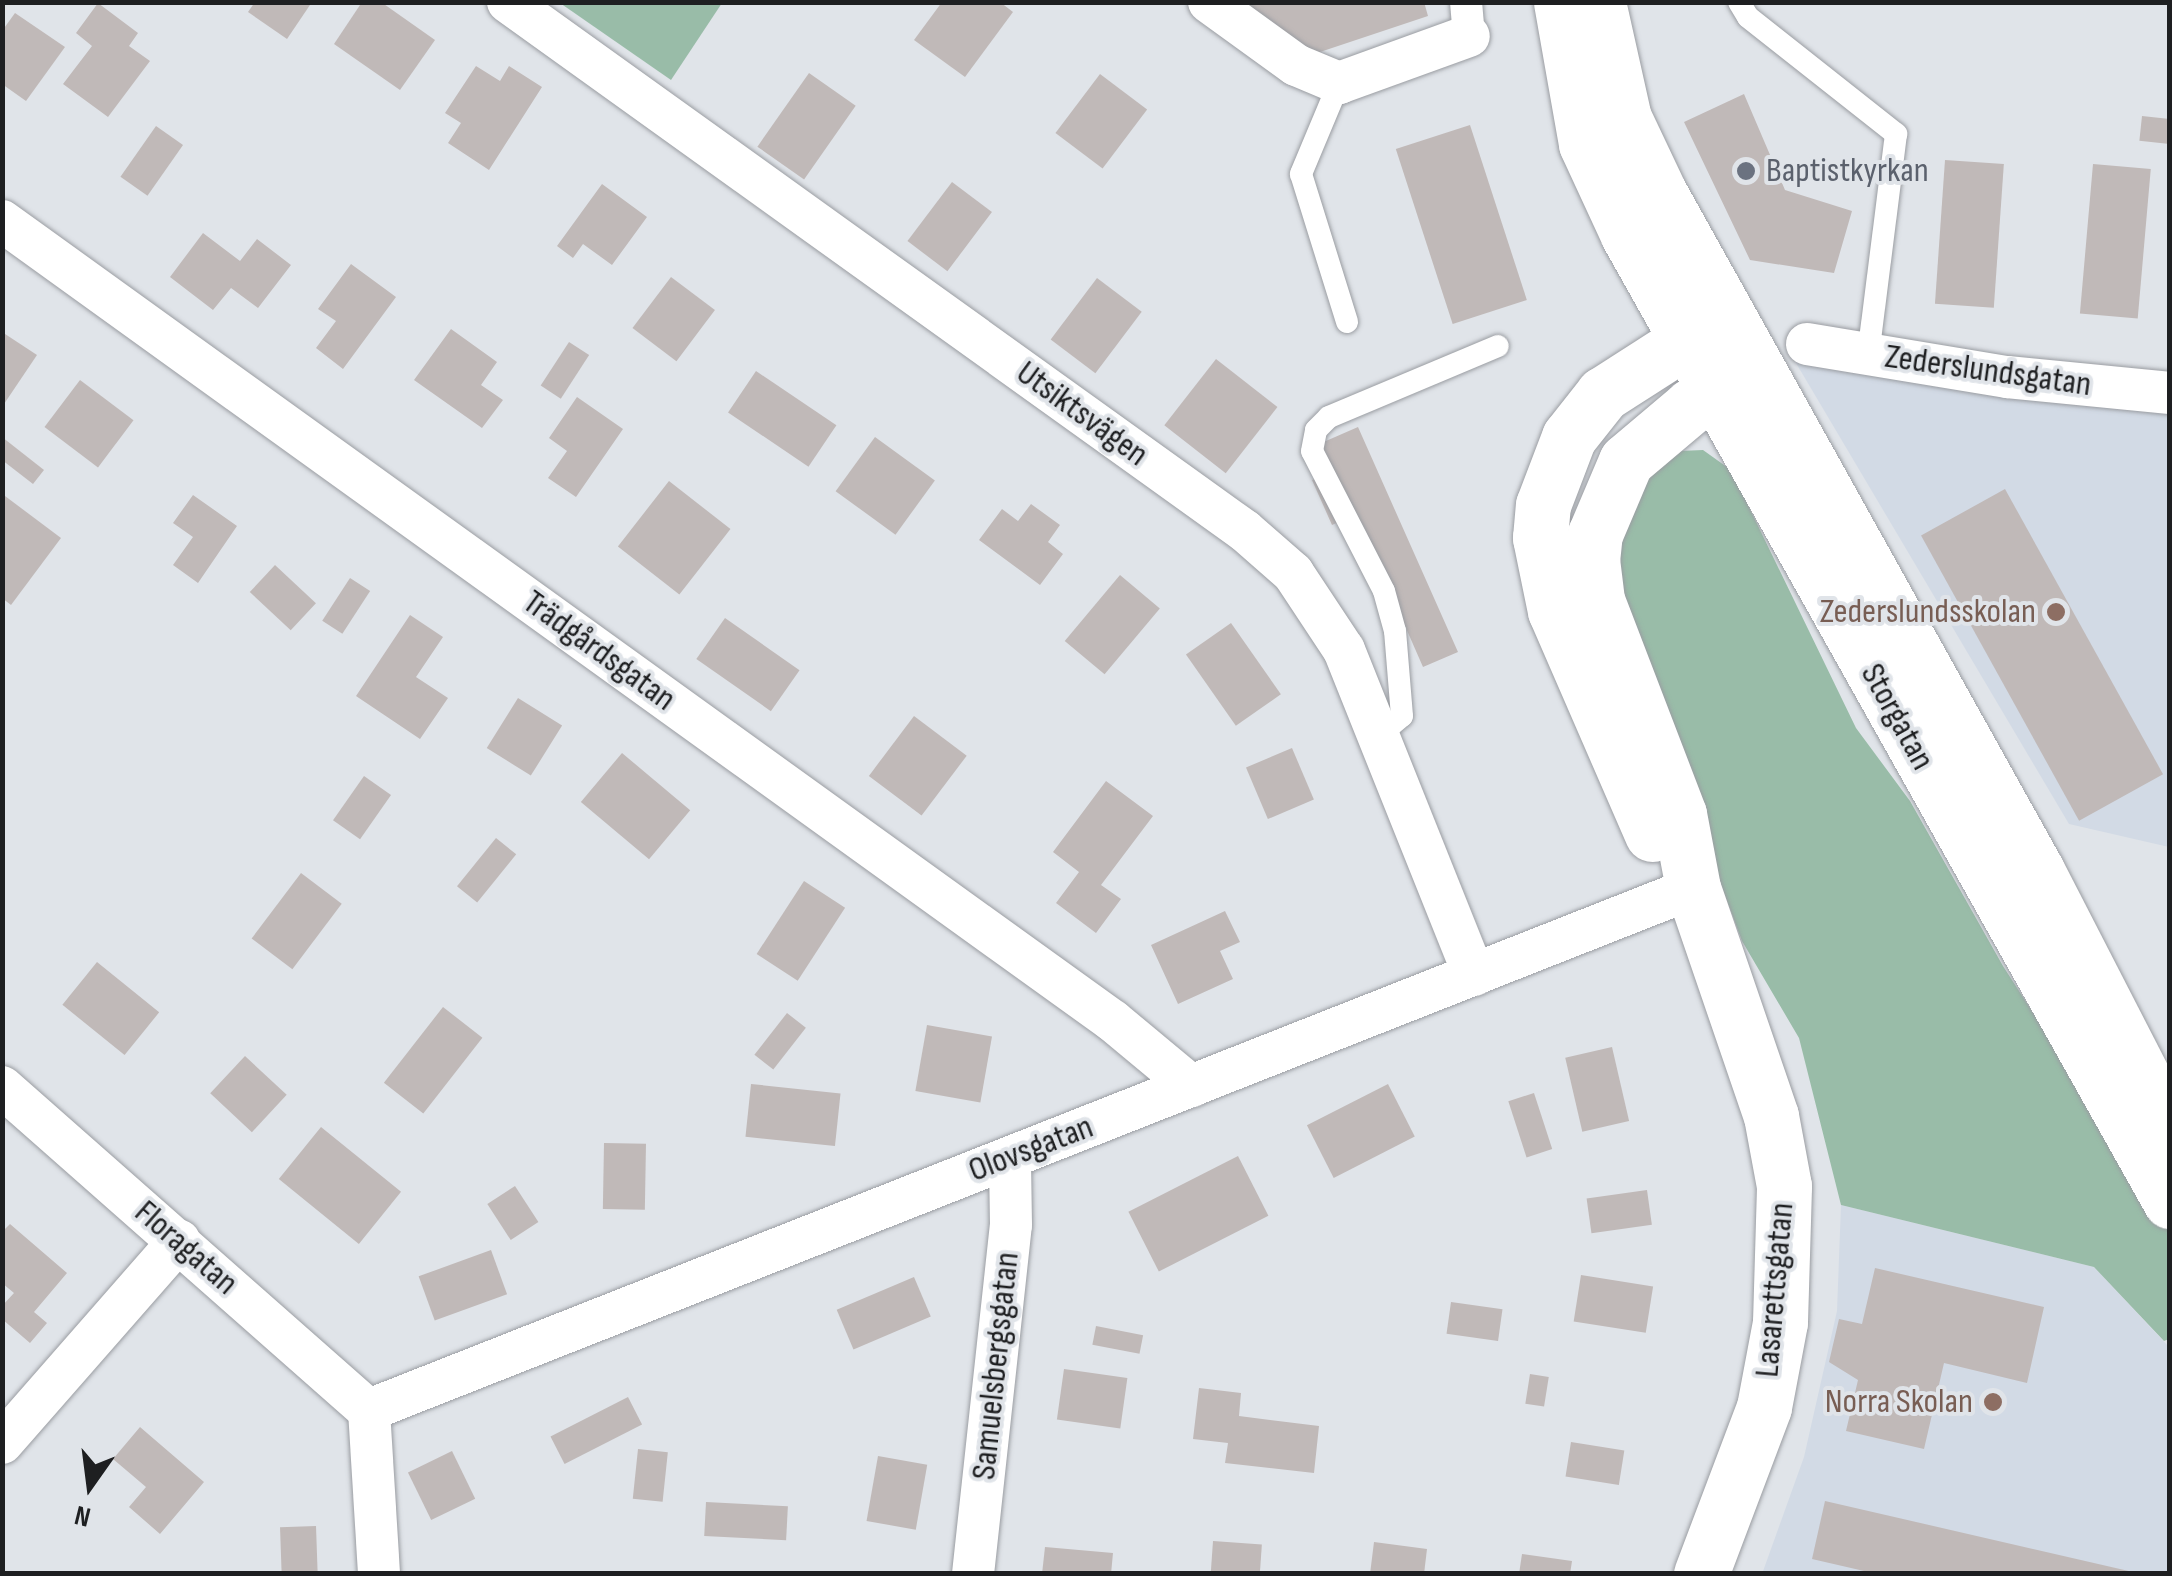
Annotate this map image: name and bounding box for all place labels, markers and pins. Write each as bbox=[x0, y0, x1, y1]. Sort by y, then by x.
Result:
place label: Baptistkyrkan bbox=[1766, 150, 1929, 192]
marker: Baptistkyrkan bbox=[1735, 160, 1757, 182]
place label: Zederslundsskolan bbox=[1820, 591, 2036, 633]
marker: Zederslundsskolan bbox=[2045, 601, 2067, 623]
place label: Norra Skolan bbox=[1825, 1381, 1973, 1423]
marker: Norra Skolan bbox=[1982, 1391, 2004, 1413]

